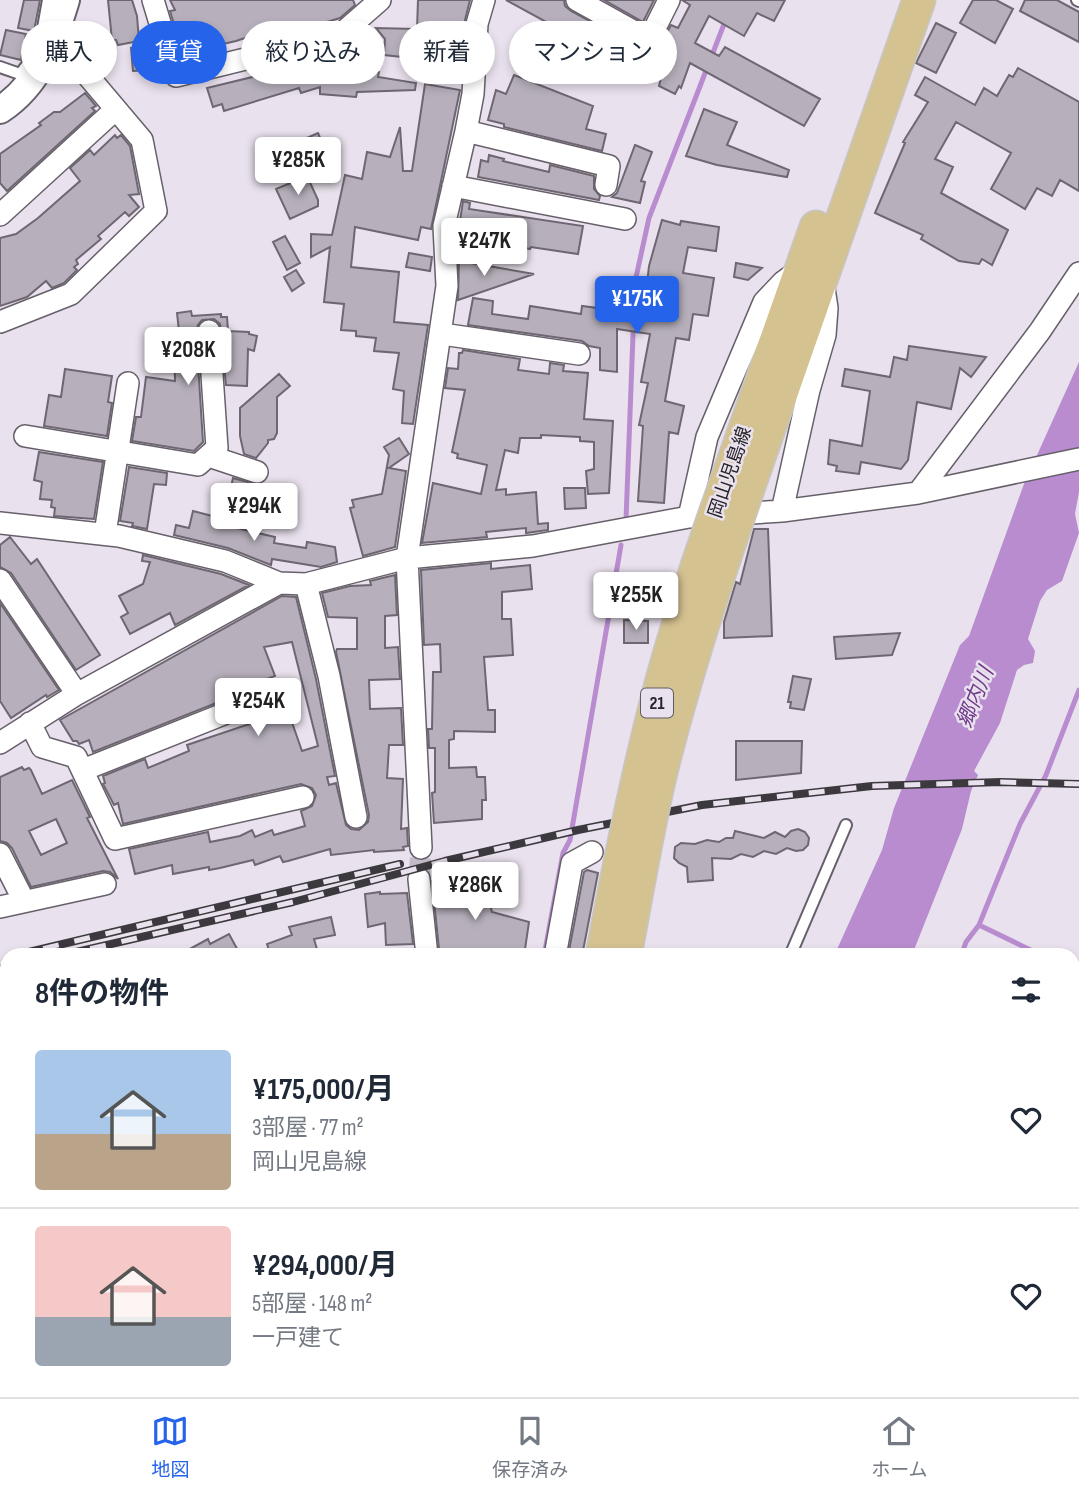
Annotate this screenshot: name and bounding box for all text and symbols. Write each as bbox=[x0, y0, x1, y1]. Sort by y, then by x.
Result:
chip: 購入 bbox=[21, 21, 117, 84]
chip: 賃貸 bbox=[131, 21, 227, 84]
chip: 絞り込み bbox=[241, 21, 385, 84]
chip: 新着 bbox=[399, 21, 495, 84]
chip: マンション bbox=[509, 21, 677, 84]
pin: ¥285K bbox=[249, 138, 347, 197]
text: ¥285K bbox=[271, 146, 325, 174]
pin: ¥247K bbox=[435, 218, 533, 278]
text: ¥247K bbox=[457, 227, 511, 255]
pin: ¥175K bbox=[588, 276, 686, 336]
text: ¥175K bbox=[611, 285, 663, 313]
pin: ¥208K bbox=[139, 328, 237, 387]
text: ¥208K bbox=[160, 336, 216, 364]
street label: 岡山児島線 bbox=[704, 424, 757, 521]
pin: ¥294K bbox=[205, 484, 303, 543]
text: ¥294K bbox=[227, 492, 281, 520]
pin: ¥255K bbox=[587, 572, 685, 632]
text: ¥255K bbox=[609, 581, 663, 609]
water label: 郷内川 bbox=[952, 661, 1000, 731]
pin: ¥254K bbox=[209, 678, 307, 738]
text: ¥254K bbox=[231, 687, 285, 715]
road number: 21 bbox=[641, 688, 673, 718]
pin: ¥286K bbox=[426, 862, 524, 922]
text: ¥286K bbox=[448, 871, 502, 899]
icon: filters bbox=[1007, 971, 1045, 1009]
text: 8件の物件 bbox=[35, 976, 169, 1012]
text: ¥175,000/月 bbox=[252, 1072, 395, 1108]
icon: home bbox=[91, 1078, 175, 1162]
icon: heart bbox=[1007, 1101, 1045, 1139]
text: 3部屋 · 77 m² bbox=[252, 1114, 364, 1142]
text: 岡山児島線 bbox=[252, 1148, 367, 1176]
text: ¥294,000/月 bbox=[252, 1248, 398, 1284]
icon: home bbox=[91, 1254, 175, 1338]
icon: heart bbox=[1007, 1277, 1045, 1315]
text: 5部屋 · 148 m² bbox=[252, 1290, 373, 1318]
text: 一戸建て bbox=[252, 1324, 344, 1352]
tab: 地図 bbox=[151, 1412, 189, 1482]
tab: 保存済み bbox=[492, 1412, 568, 1482]
tab: ホーム bbox=[871, 1412, 928, 1482]

